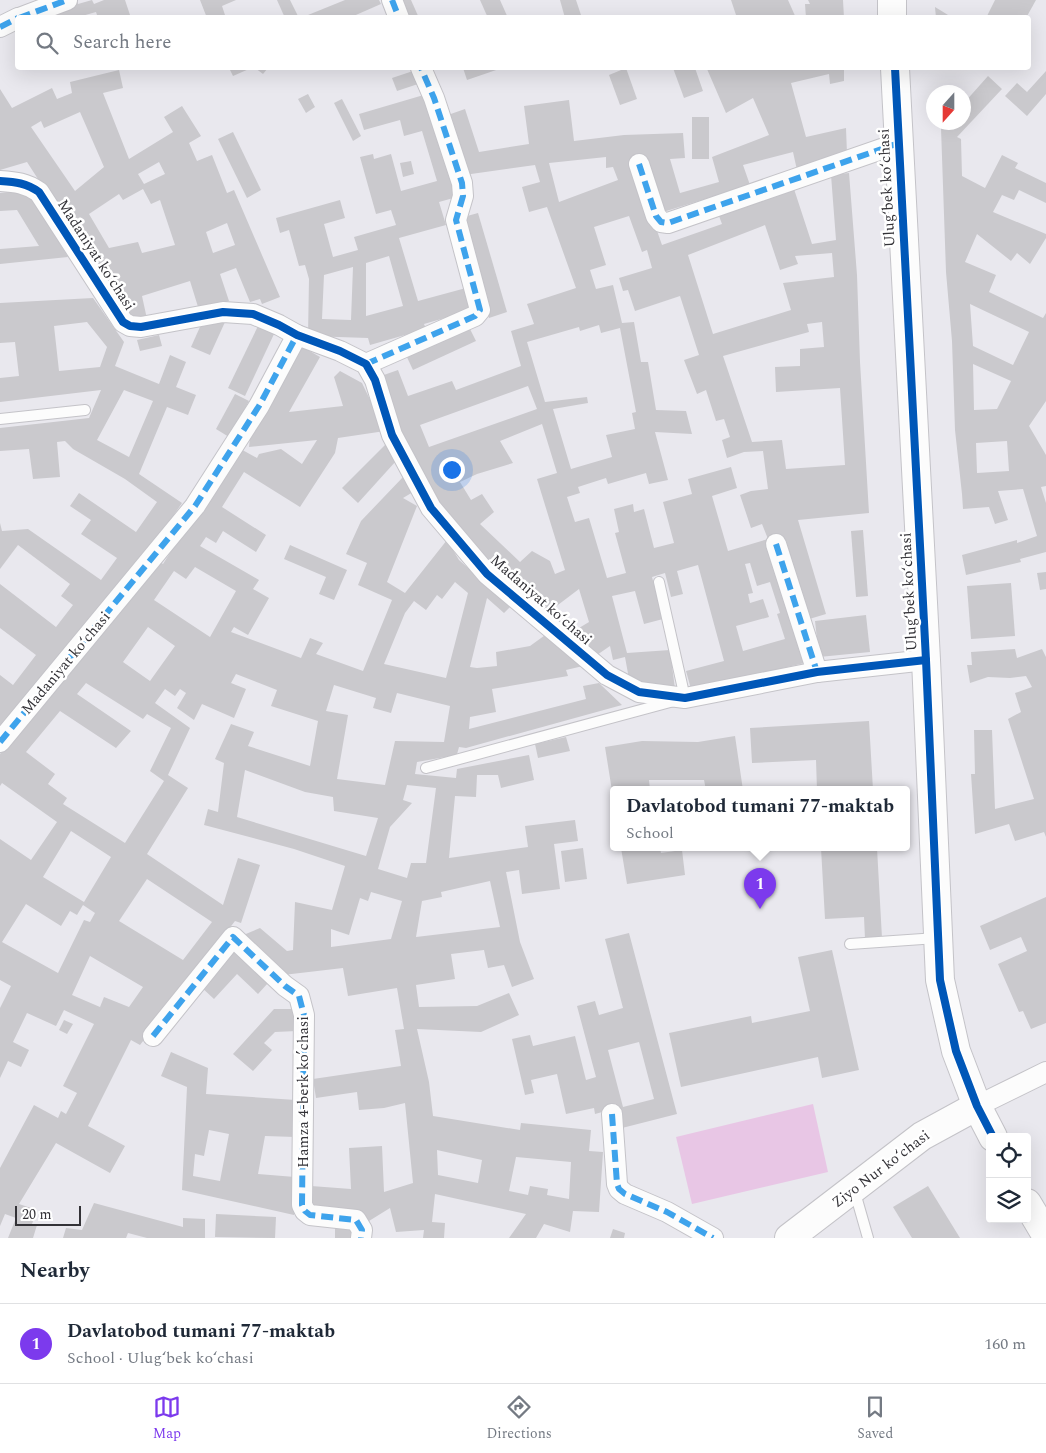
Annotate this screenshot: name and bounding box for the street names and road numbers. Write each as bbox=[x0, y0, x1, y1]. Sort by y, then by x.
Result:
street label: Ulugʻbek koʻchasi bbox=[872, 128, 902, 248]
street label: Madaniyat koʻchasi bbox=[51, 195, 141, 315]
street label: Ulugʻbek koʻchasi bbox=[894, 532, 924, 652]
street label: Madaniyat koʻchasi bbox=[485, 549, 597, 651]
street label: Madaniyat koʻchasi bbox=[16, 606, 116, 720]
street label: Hamza 4-berk koʼchasi bbox=[292, 1016, 315, 1168]
street label: Ziyo Nur koʻchasi bbox=[827, 1124, 935, 1214]

